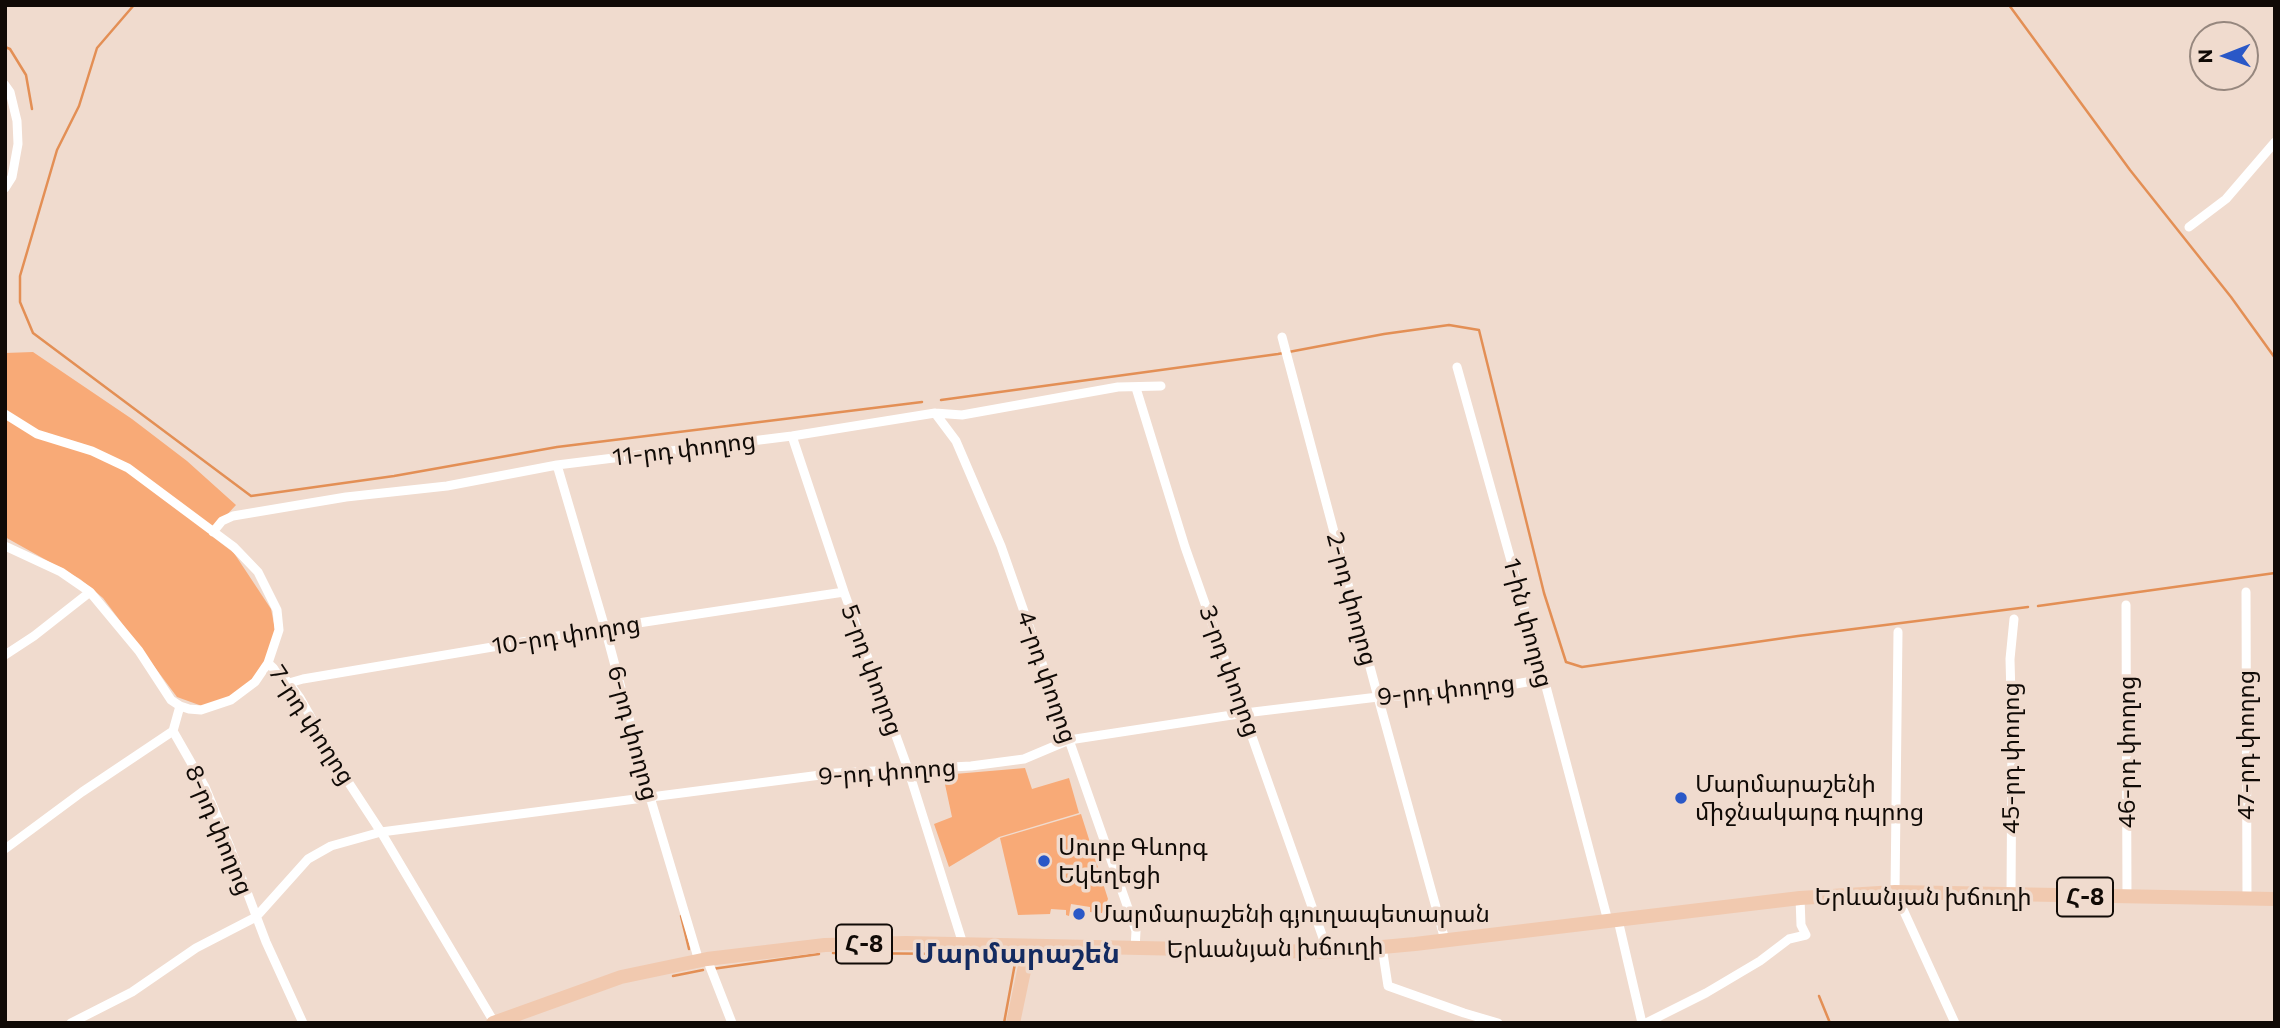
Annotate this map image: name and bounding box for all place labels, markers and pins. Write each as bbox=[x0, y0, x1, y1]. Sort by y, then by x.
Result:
place label: Մարմարաշենի միջնակարգ դպրոց bbox=[1695, 770, 1924, 826]
marker: Մարմարաշենի միջնակարգ դպրոց bbox=[1673, 790, 1689, 806]
place label: Սուրբ Գևորգ Եկեղեցի bbox=[1058, 833, 1208, 889]
marker: Սուրբ Գևորգ Եկեղեցի bbox=[1036, 853, 1052, 869]
place label: Մարմարաշենի գյուղապետարան bbox=[1093, 900, 1490, 928]
marker: Մարմարաշենի գյուղապետարան bbox=[1071, 906, 1087, 922]

